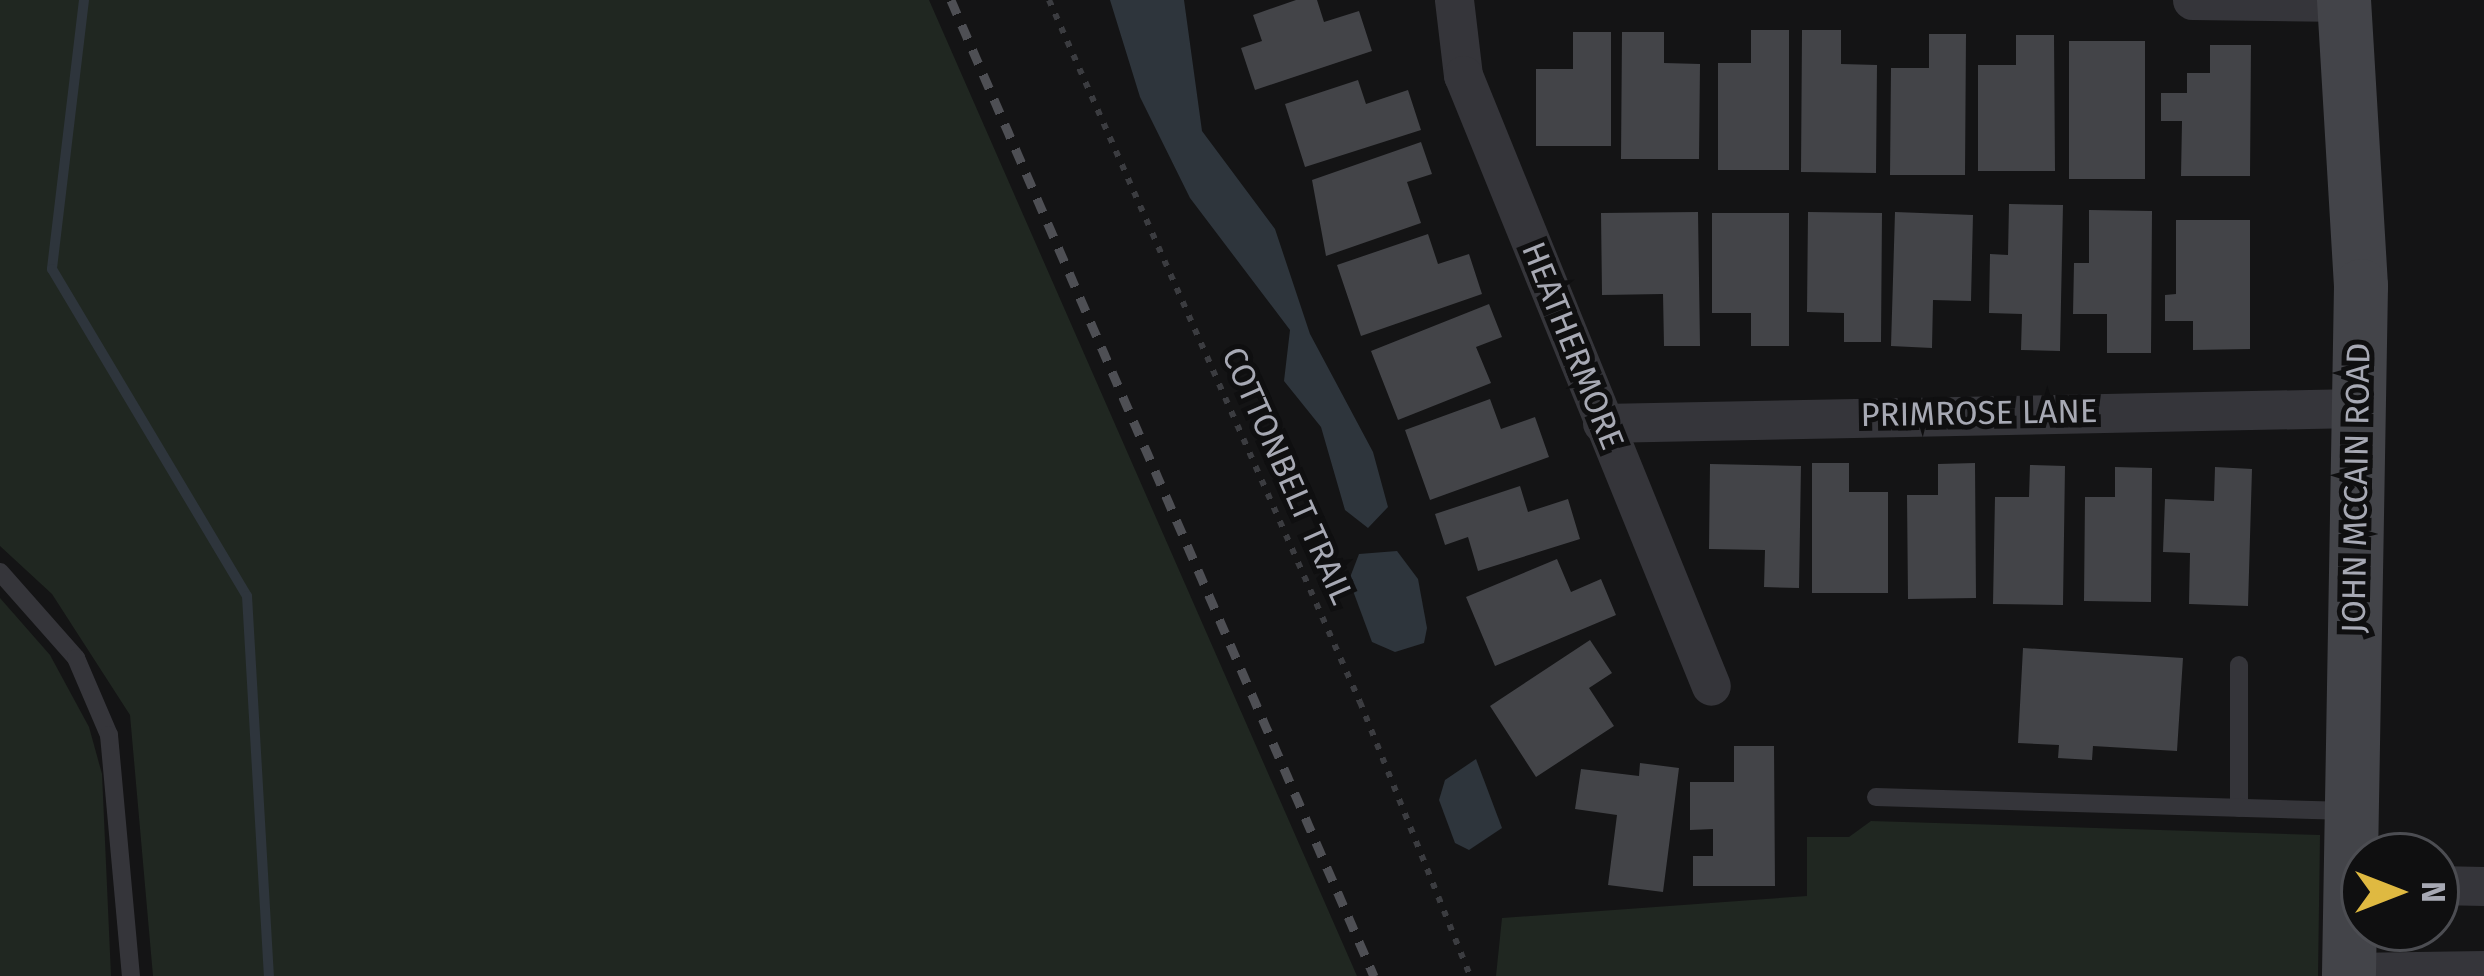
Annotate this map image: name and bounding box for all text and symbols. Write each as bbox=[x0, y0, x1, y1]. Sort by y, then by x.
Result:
street label: HEATHERMORE bbox=[1512, 236, 1632, 456]
street label: COTTONBELT TRAIL bbox=[1213, 341, 1361, 611]
street label: JOHN MCCAIN ROAD bbox=[2335, 342, 2379, 634]
street label: PRIMROSE LANE bbox=[1860, 392, 2098, 436]
north arrow bbox=[2340, 832, 2460, 952]
text: N bbox=[2413, 881, 2453, 903]

